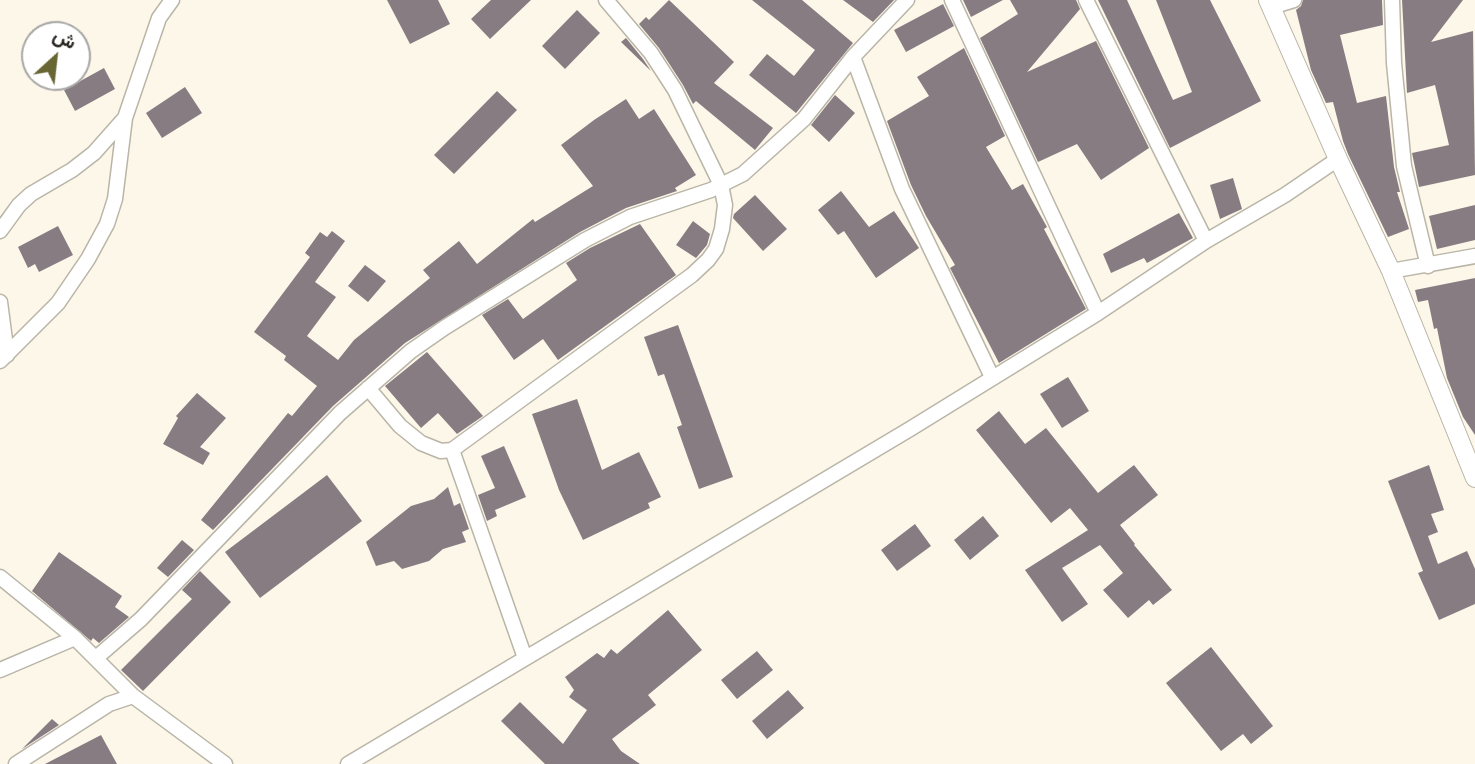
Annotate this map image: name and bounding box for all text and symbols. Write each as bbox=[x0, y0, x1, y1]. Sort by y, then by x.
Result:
north arrow bbox=[21, 21, 91, 91]
text: ش bbox=[49, 24, 80, 54]

